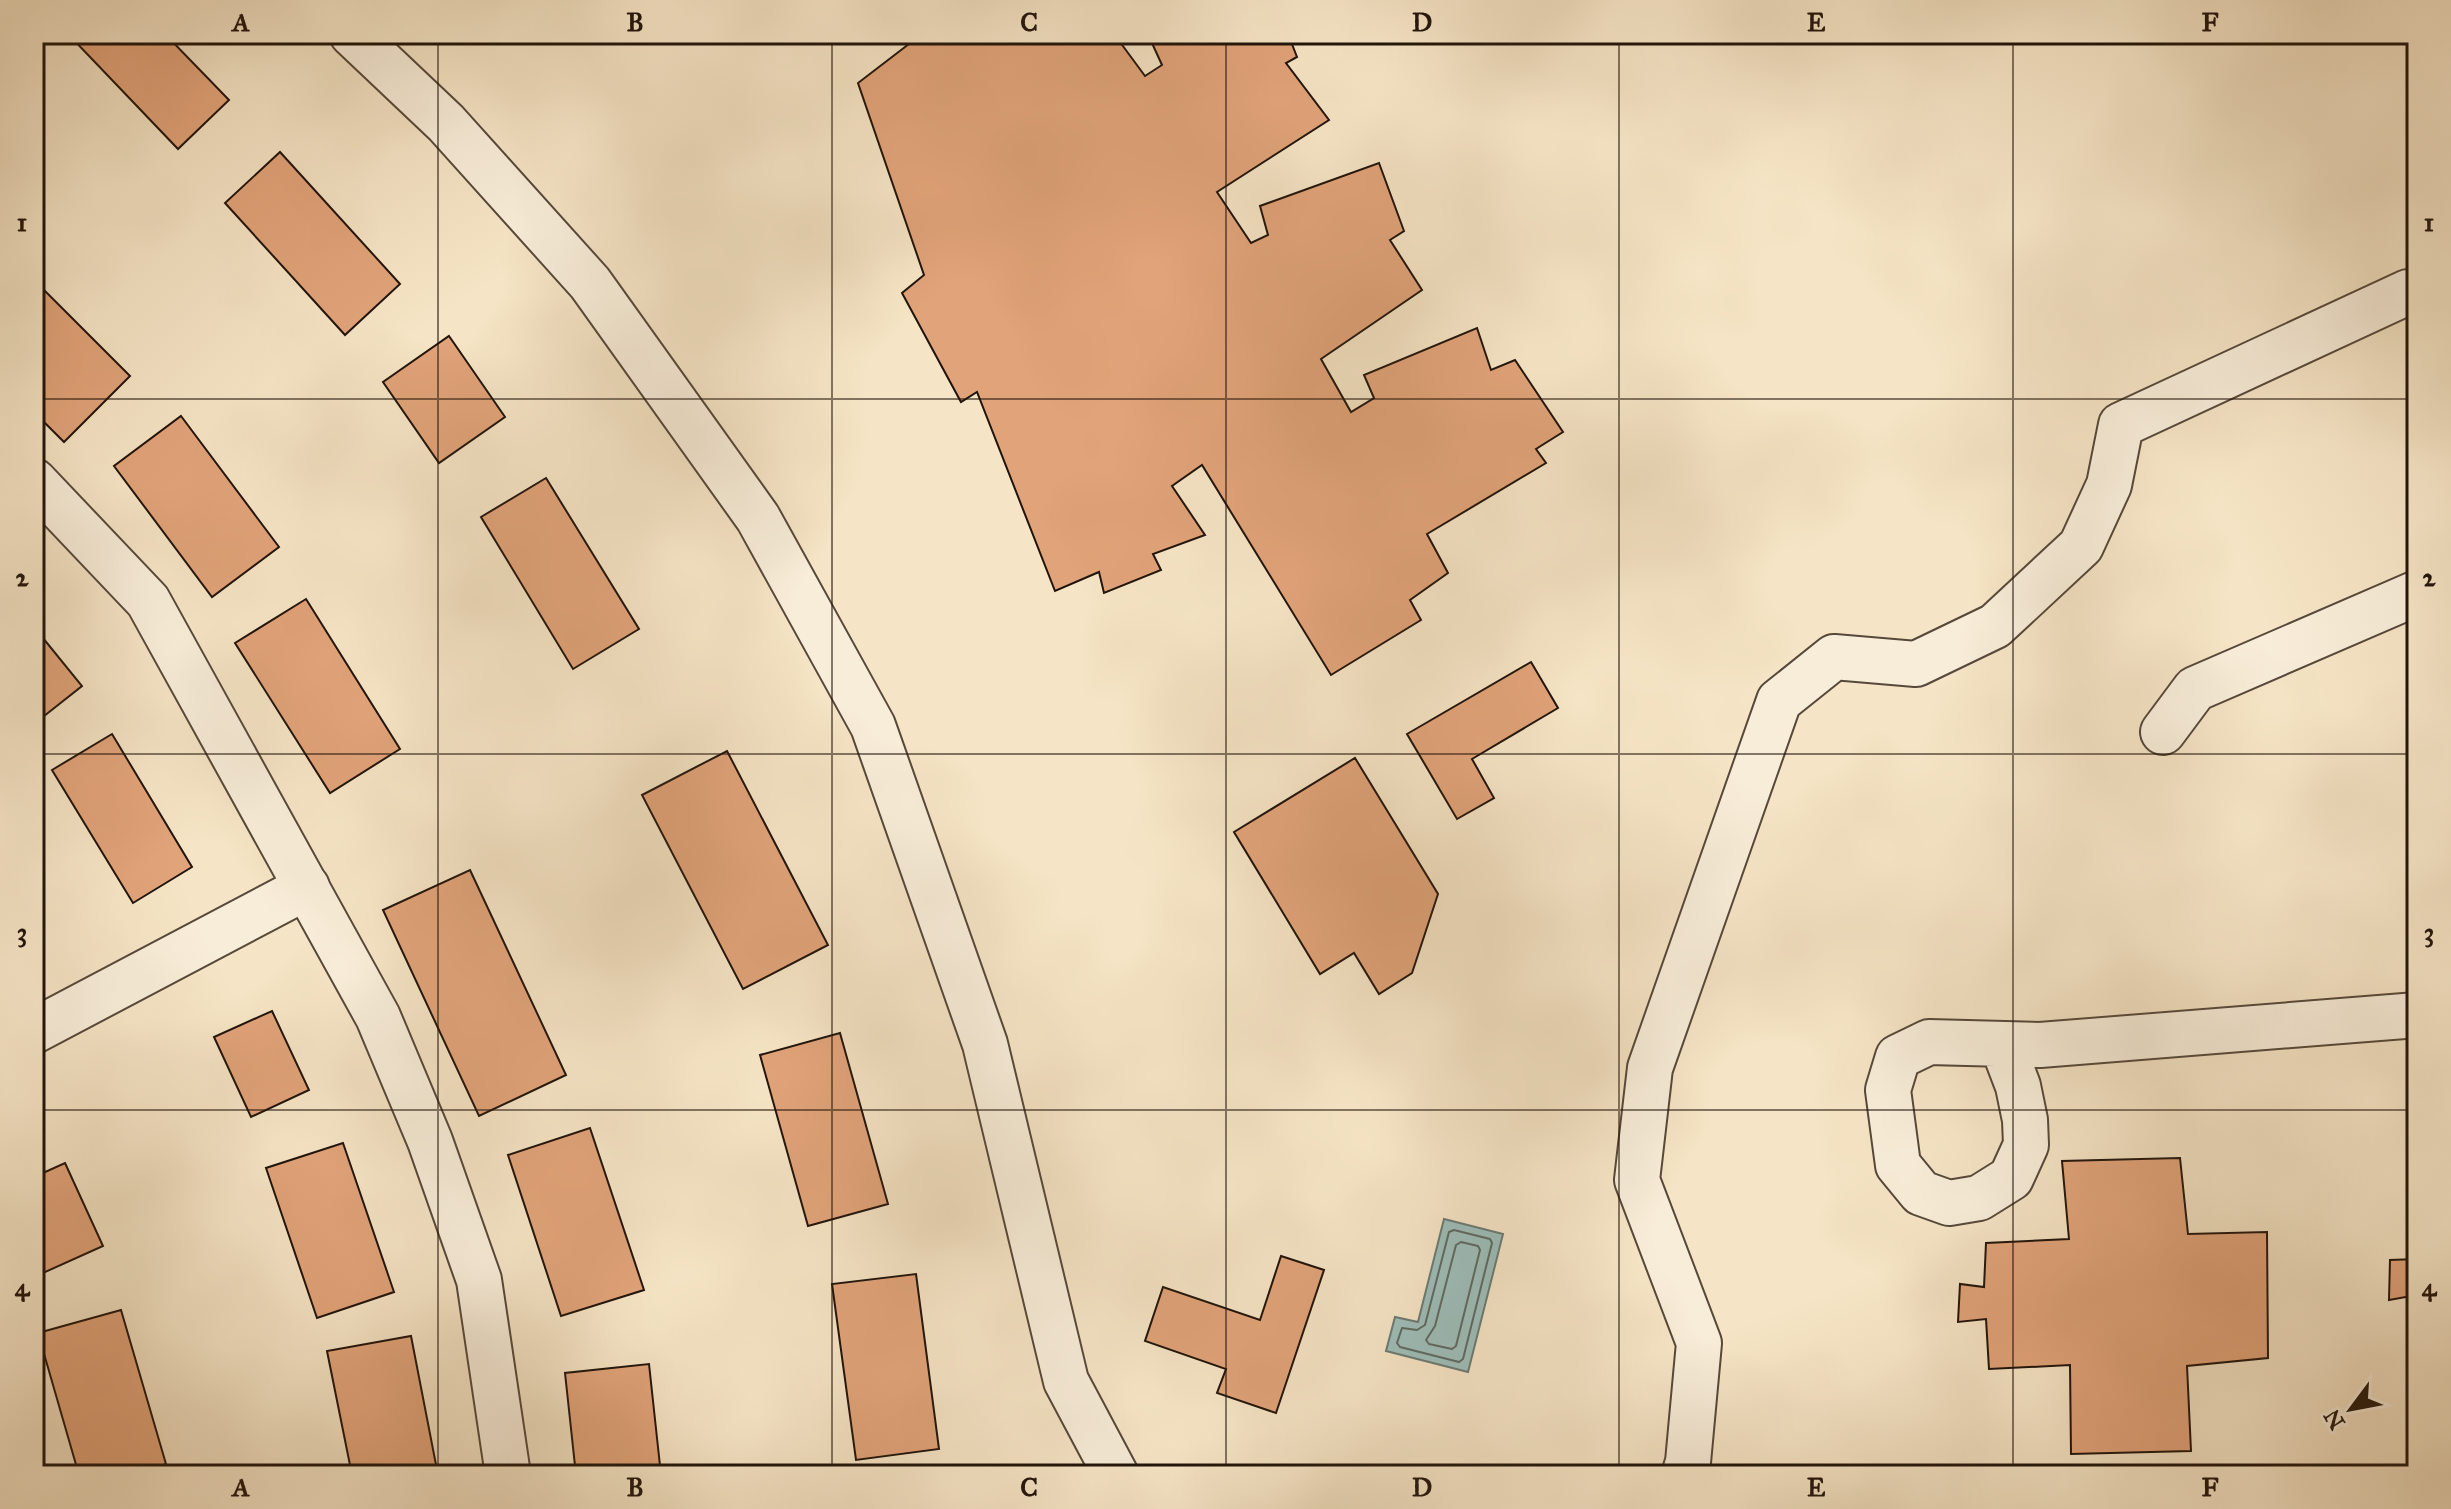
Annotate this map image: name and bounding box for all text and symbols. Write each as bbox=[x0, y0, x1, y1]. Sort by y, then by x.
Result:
text: A bbox=[230, 6, 250, 38]
text: B bbox=[626, 6, 644, 38]
text: C bbox=[1020, 6, 1038, 38]
text: D bbox=[1412, 6, 1432, 38]
text: E bbox=[1807, 6, 1826, 38]
text: F bbox=[2202, 6, 2219, 38]
text: 1 bbox=[17, 206, 27, 238]
text: 1 bbox=[2424, 206, 2434, 238]
text: 2 bbox=[16, 561, 30, 593]
text: 2 bbox=[2423, 561, 2437, 593]
text: 3 bbox=[17, 916, 27, 948]
text: 3 bbox=[2424, 916, 2434, 948]
text: 4 bbox=[15, 1271, 31, 1303]
text: 4 bbox=[2422, 1271, 2438, 1303]
north arrow bbox=[2311, 1369, 2391, 1449]
text: N bbox=[2318, 1404, 2351, 1434]
text: A bbox=[230, 1471, 250, 1503]
text: B bbox=[626, 1471, 644, 1503]
text: C bbox=[1020, 1471, 1038, 1503]
text: D bbox=[1412, 1471, 1432, 1503]
text: E bbox=[1807, 1471, 1826, 1503]
text: F bbox=[2202, 1471, 2219, 1503]

